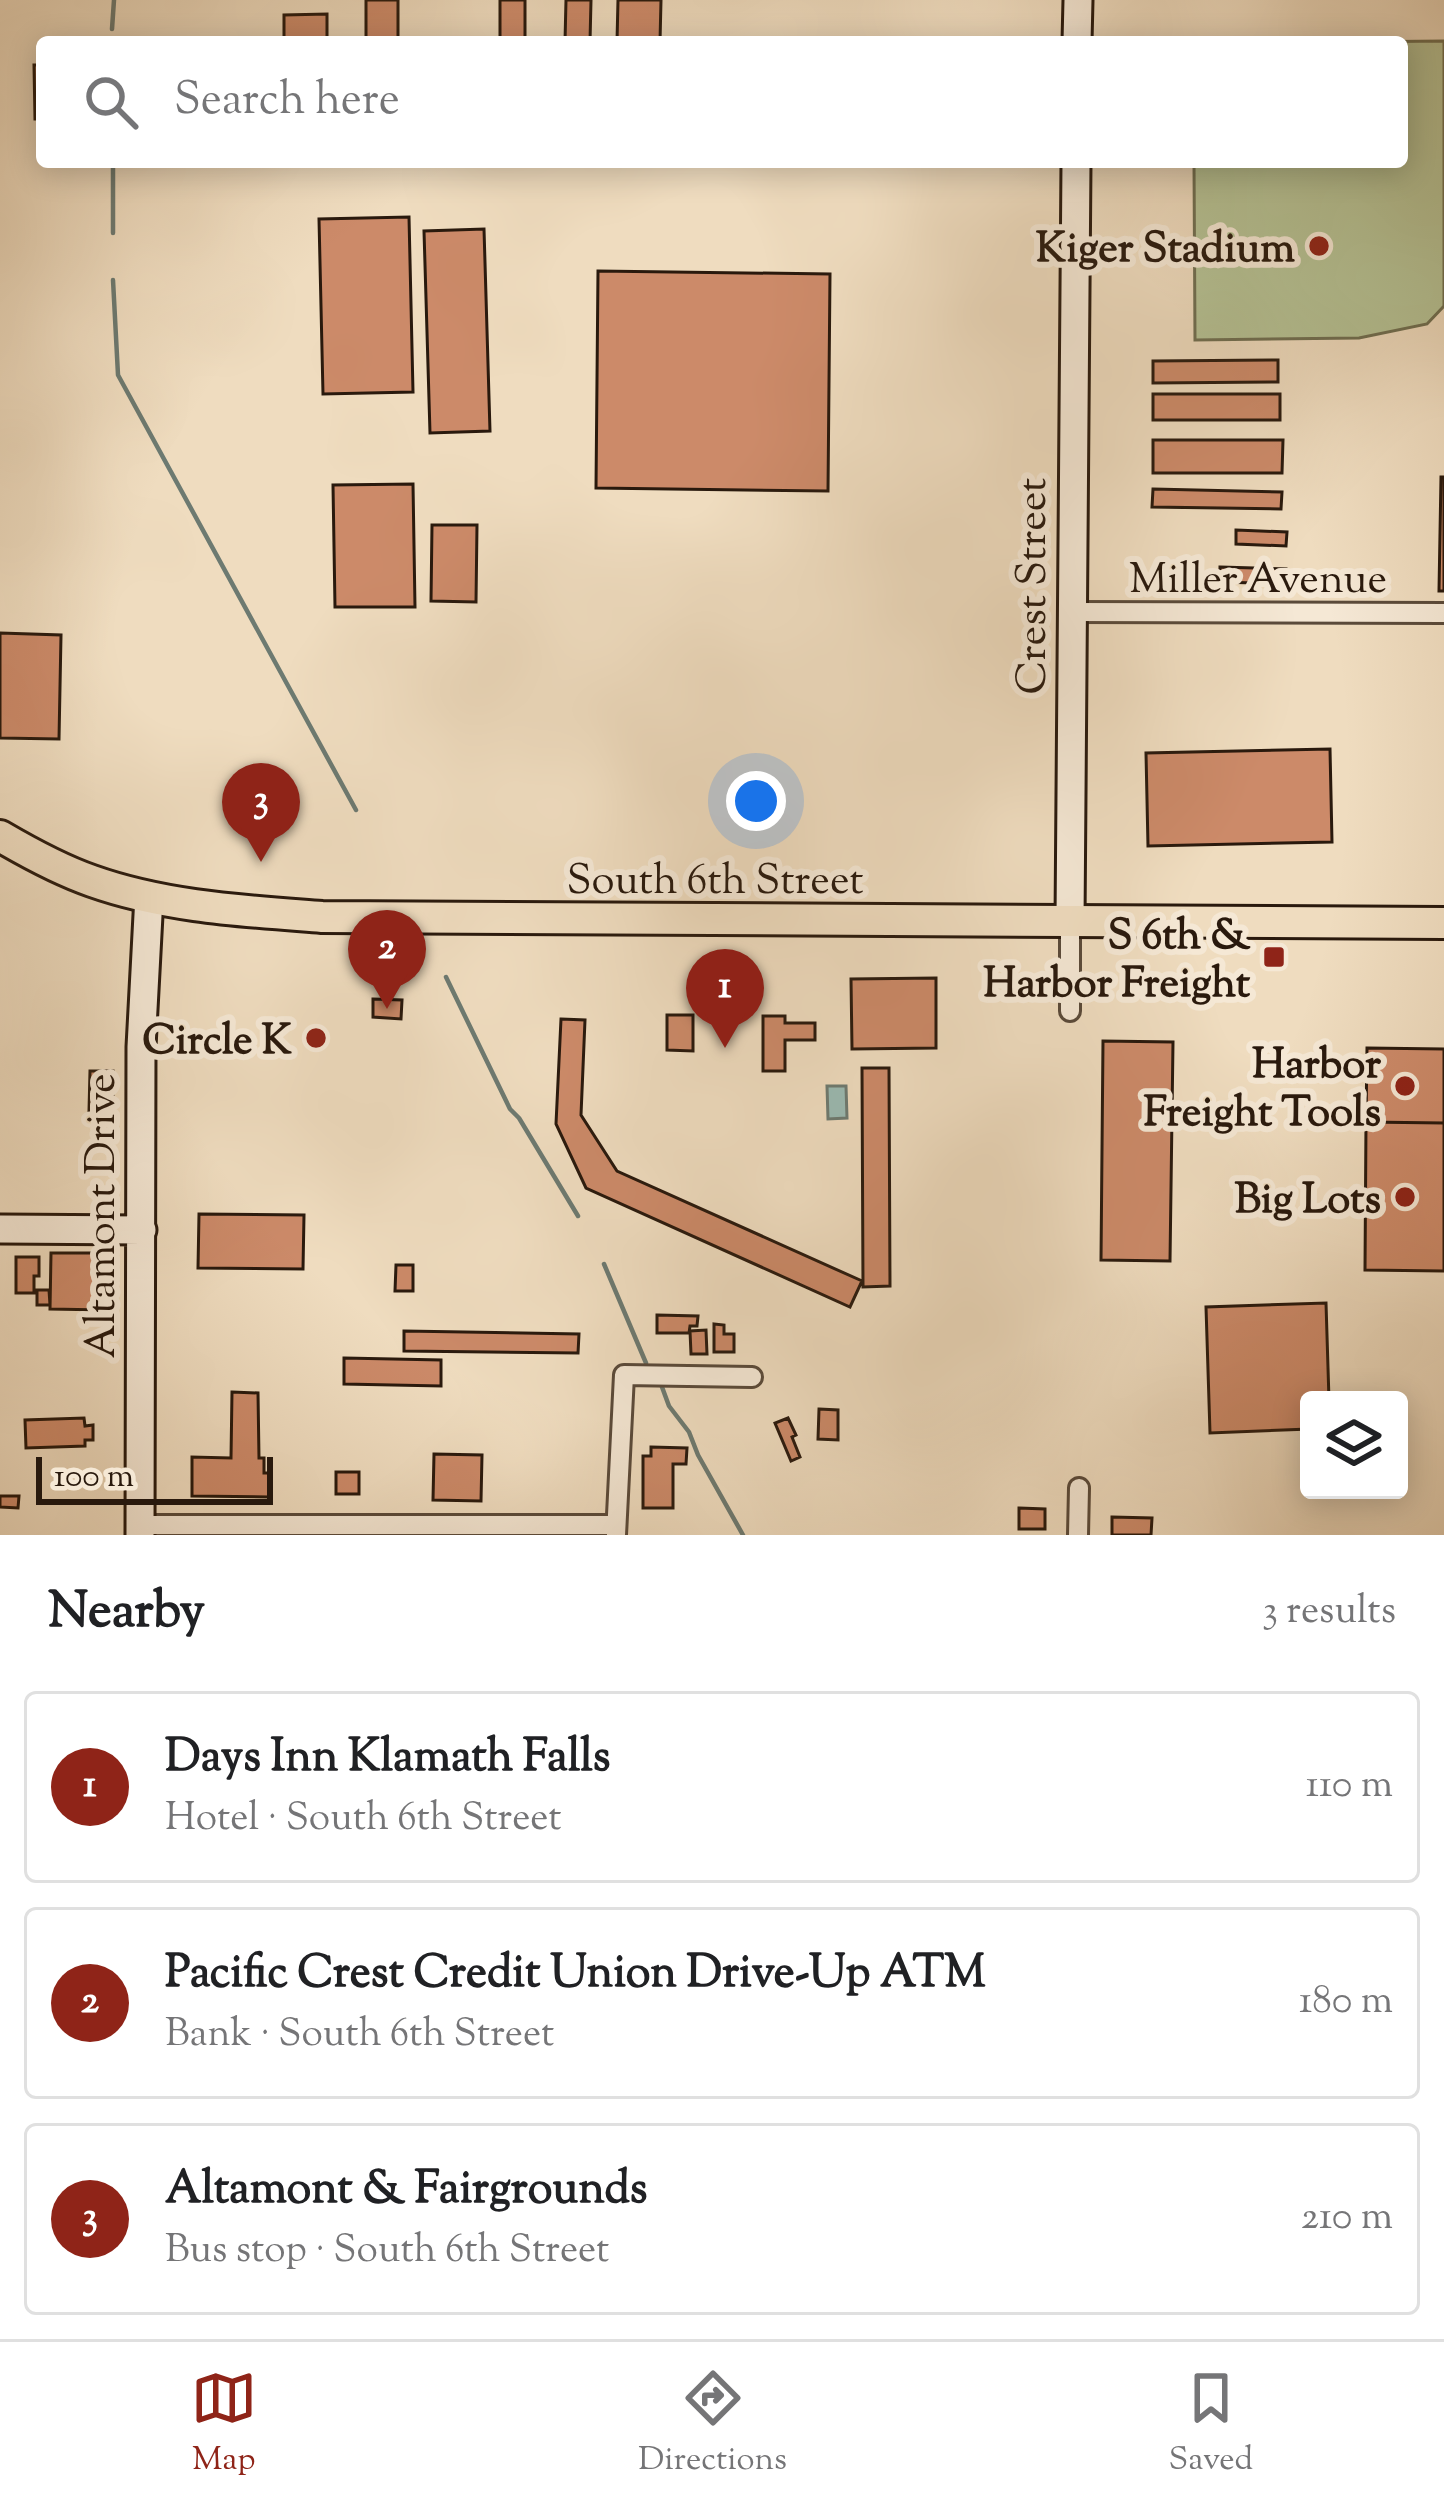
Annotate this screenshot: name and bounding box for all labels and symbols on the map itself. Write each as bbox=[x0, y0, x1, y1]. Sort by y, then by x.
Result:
place label: Kiger Stadium bbox=[1036, 221, 1295, 281]
marker: Kiger Stadium bbox=[1306, 233, 1332, 259]
street label: Crest Street bbox=[1005, 478, 1065, 694]
street label: Miller Avenue bbox=[1129, 552, 1387, 612]
pin: 3 bbox=[222, 763, 300, 862]
your location bbox=[726, 771, 786, 831]
street label: South 6th Street bbox=[566, 853, 864, 913]
place label: S 6th & Harbor Freight bbox=[983, 908, 1251, 1016]
pin: 2 bbox=[348, 910, 426, 1009]
marker: S 6th & Harbor Freight bbox=[1261, 944, 1287, 970]
pin: 1 bbox=[686, 949, 764, 1048]
place label: Circle K bbox=[142, 1013, 293, 1073]
marker: Circle K bbox=[303, 1025, 329, 1051]
place label: Harbor Freight Tools bbox=[1143, 1037, 1381, 1145]
street label: Altamont Drive bbox=[74, 1073, 134, 1359]
marker: Harbor Freight Tools bbox=[1392, 1073, 1418, 1099]
place label: Big Lots bbox=[1234, 1172, 1381, 1232]
marker: Big Lots bbox=[1392, 1184, 1418, 1210]
scale bar bbox=[36, 1451, 273, 1504]

